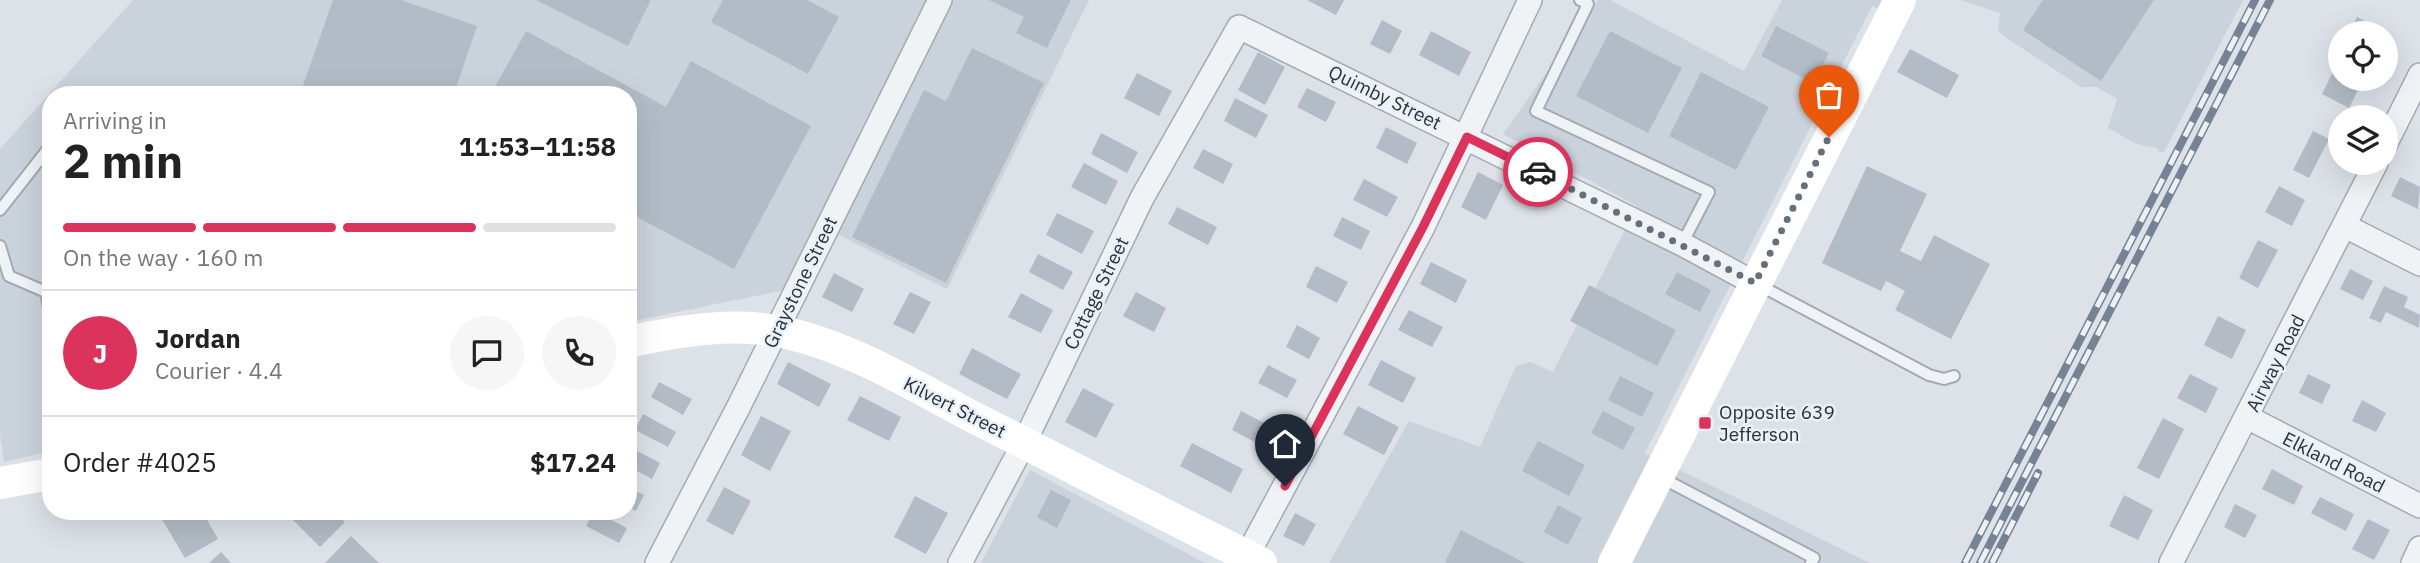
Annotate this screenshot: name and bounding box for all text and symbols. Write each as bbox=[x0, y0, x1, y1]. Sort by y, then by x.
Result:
map controls bbox=[2328, 21, 2398, 175]
button: locate bbox=[2328, 21, 2398, 91]
street label: Quimby Street bbox=[1325, 59, 1445, 135]
pin bbox=[1799, 65, 1859, 137]
icon: bag bbox=[1810, 76, 1848, 114]
text: Arriving in bbox=[63, 105, 167, 135]
button: layers bbox=[2328, 105, 2398, 175]
text: 11:53–11:58 bbox=[459, 129, 616, 163]
text: 2 min bbox=[63, 131, 183, 191]
courier bbox=[1503, 137, 1573, 207]
icon: car bbox=[1519, 153, 1557, 191]
street label: Graystone Street bbox=[758, 212, 842, 352]
street label: Cottage Street bbox=[1058, 233, 1134, 353]
text: On the way · 160 m bbox=[63, 242, 263, 272]
street label: Airway Road bbox=[2240, 310, 2310, 416]
button: chat bbox=[450, 316, 524, 390]
button: phone bbox=[542, 316, 616, 390]
text: Jordan bbox=[155, 321, 241, 355]
text: J bbox=[93, 336, 107, 370]
text: Courier · 4.4 bbox=[155, 355, 283, 385]
street label: Kilvert Street bbox=[900, 371, 1010, 443]
place label: Opposite 639 Jefferson bbox=[1719, 400, 1835, 446]
pin bbox=[1255, 414, 1315, 486]
marker: Opposite 639 Jefferson bbox=[1697, 415, 1713, 431]
icon: home bbox=[1266, 425, 1304, 463]
street label: Elkland Road bbox=[2279, 426, 2389, 498]
text: Order #4025 bbox=[63, 445, 217, 479]
text: $17.24 bbox=[530, 445, 616, 479]

